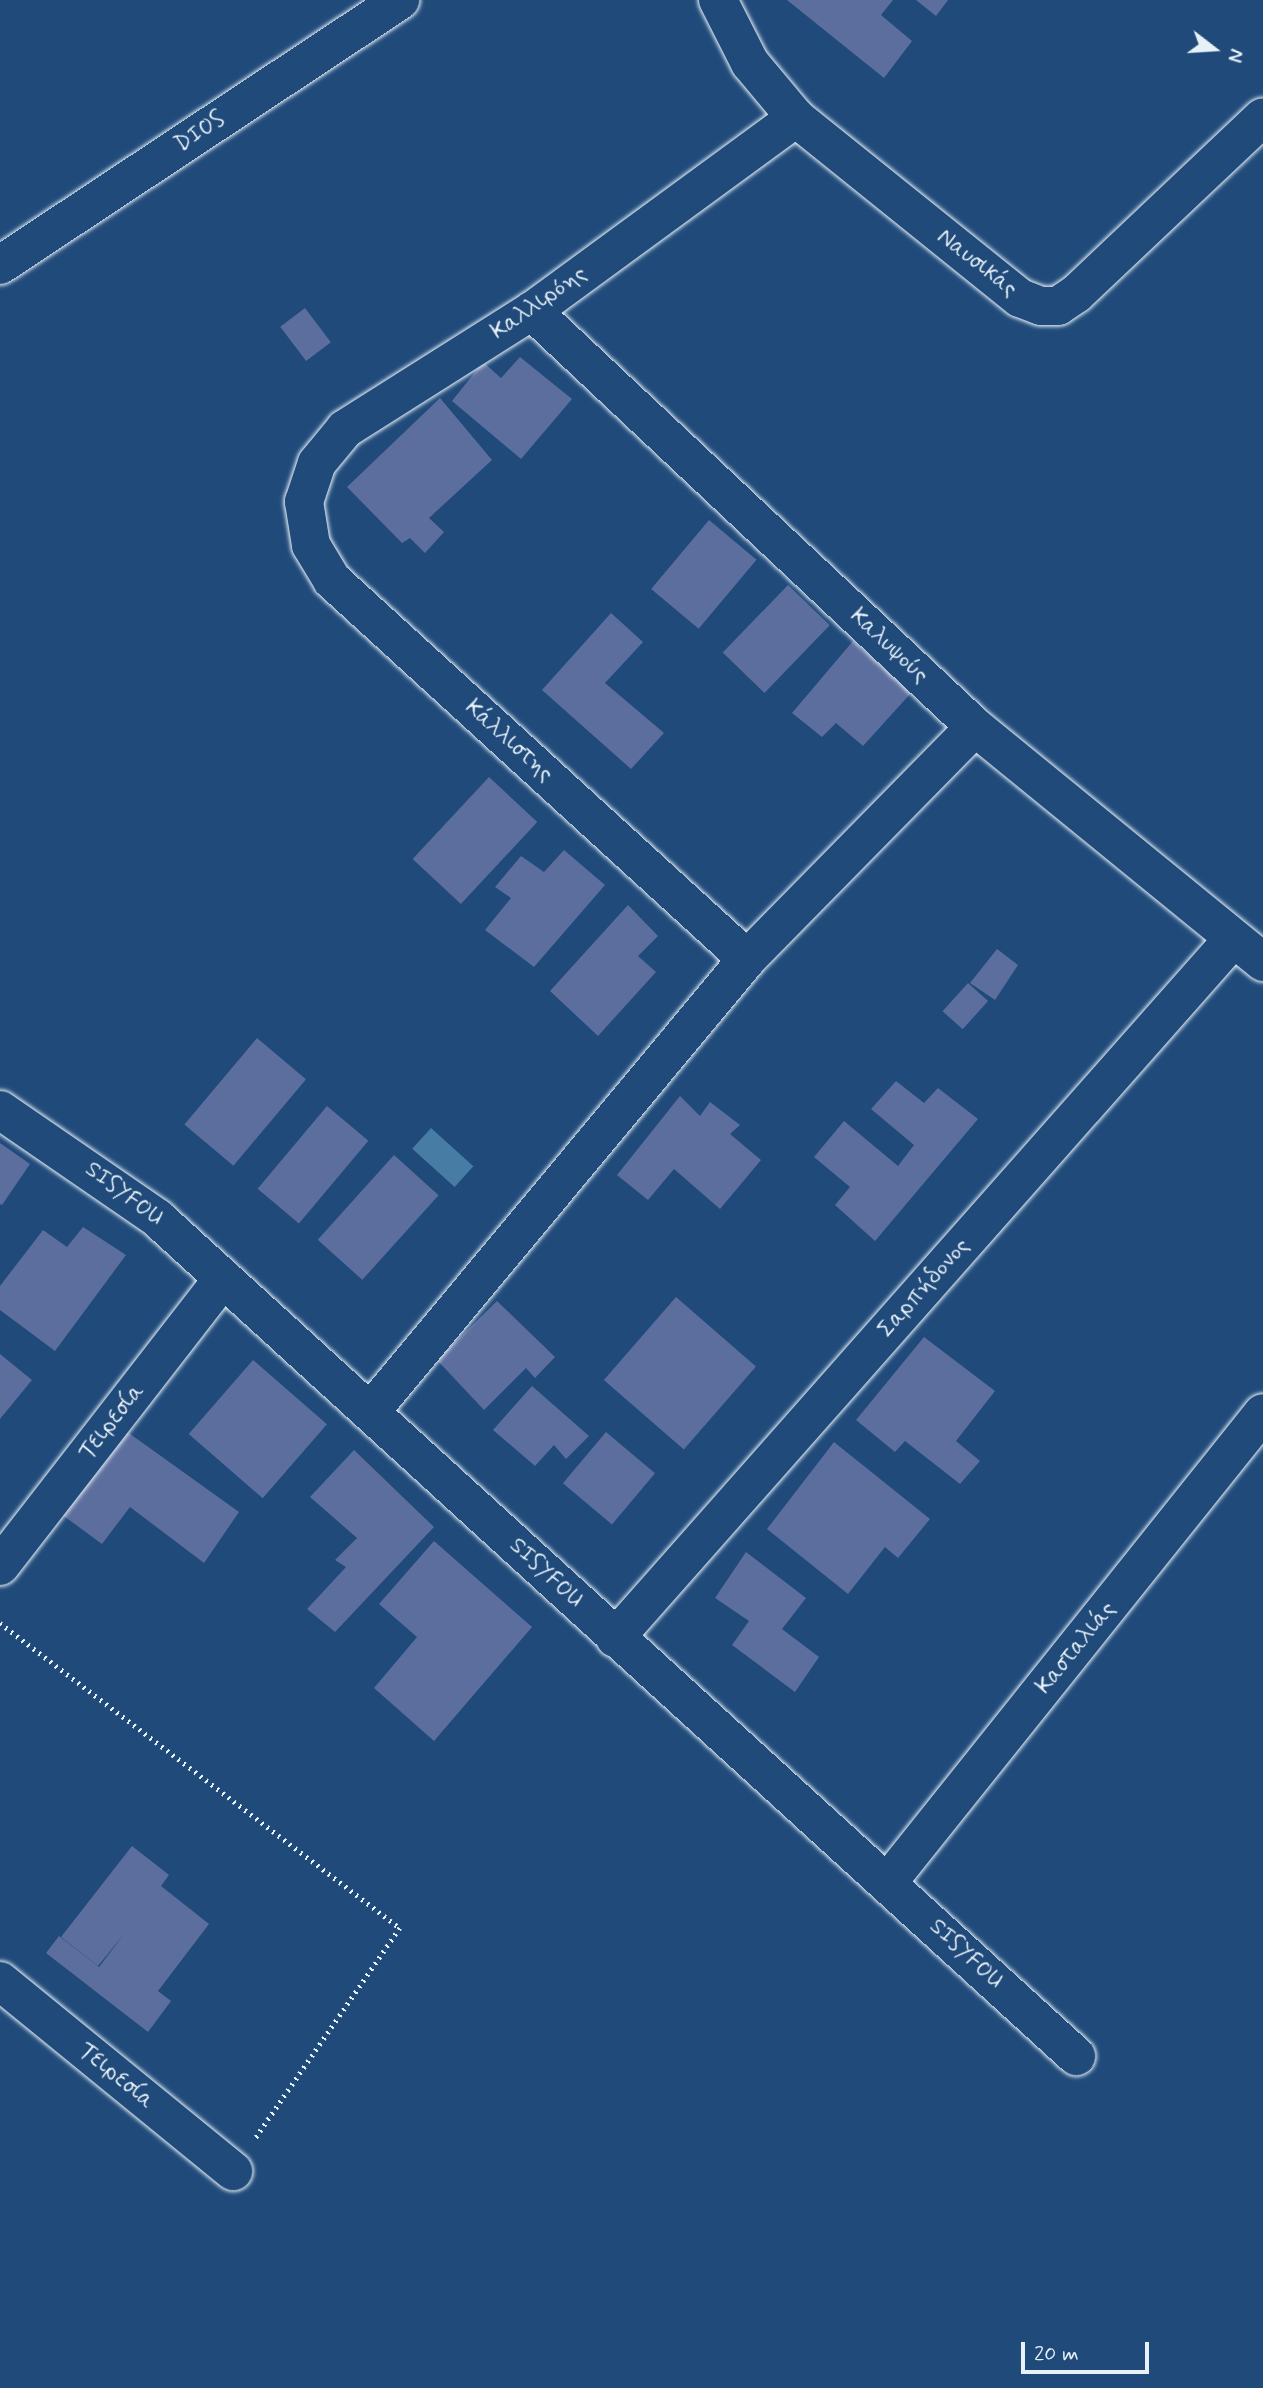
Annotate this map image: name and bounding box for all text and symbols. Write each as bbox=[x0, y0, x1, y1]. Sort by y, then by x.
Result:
north arrow bbox=[1179, 14, 1249, 84]
text: N bbox=[1221, 46, 1248, 65]
street label: DIOS bbox=[170, 105, 230, 159]
street label: Ναυσικάς bbox=[931, 223, 1023, 303]
street label: Καλλιρόης bbox=[486, 260, 592, 346]
street label: Καλυψούς bbox=[844, 603, 934, 689]
street label: Κάλλιστης bbox=[459, 694, 559, 788]
street label: SISYFOU bbox=[79, 1156, 169, 1232]
street label: Σαρπήδονος bbox=[872, 1233, 976, 1343]
street label: Τειρεσία bbox=[74, 1378, 150, 1466]
street label: SISYFOU bbox=[503, 1532, 589, 1614]
street label: Κασταλιάς bbox=[1030, 1596, 1122, 1700]
street label: SISYFOU bbox=[923, 1913, 1009, 1995]
street label: Τειρεσία bbox=[73, 2037, 159, 2115]
scale bar bbox=[1025, 2328, 1153, 2372]
text: 20 m bbox=[1034, 2340, 1079, 2368]

